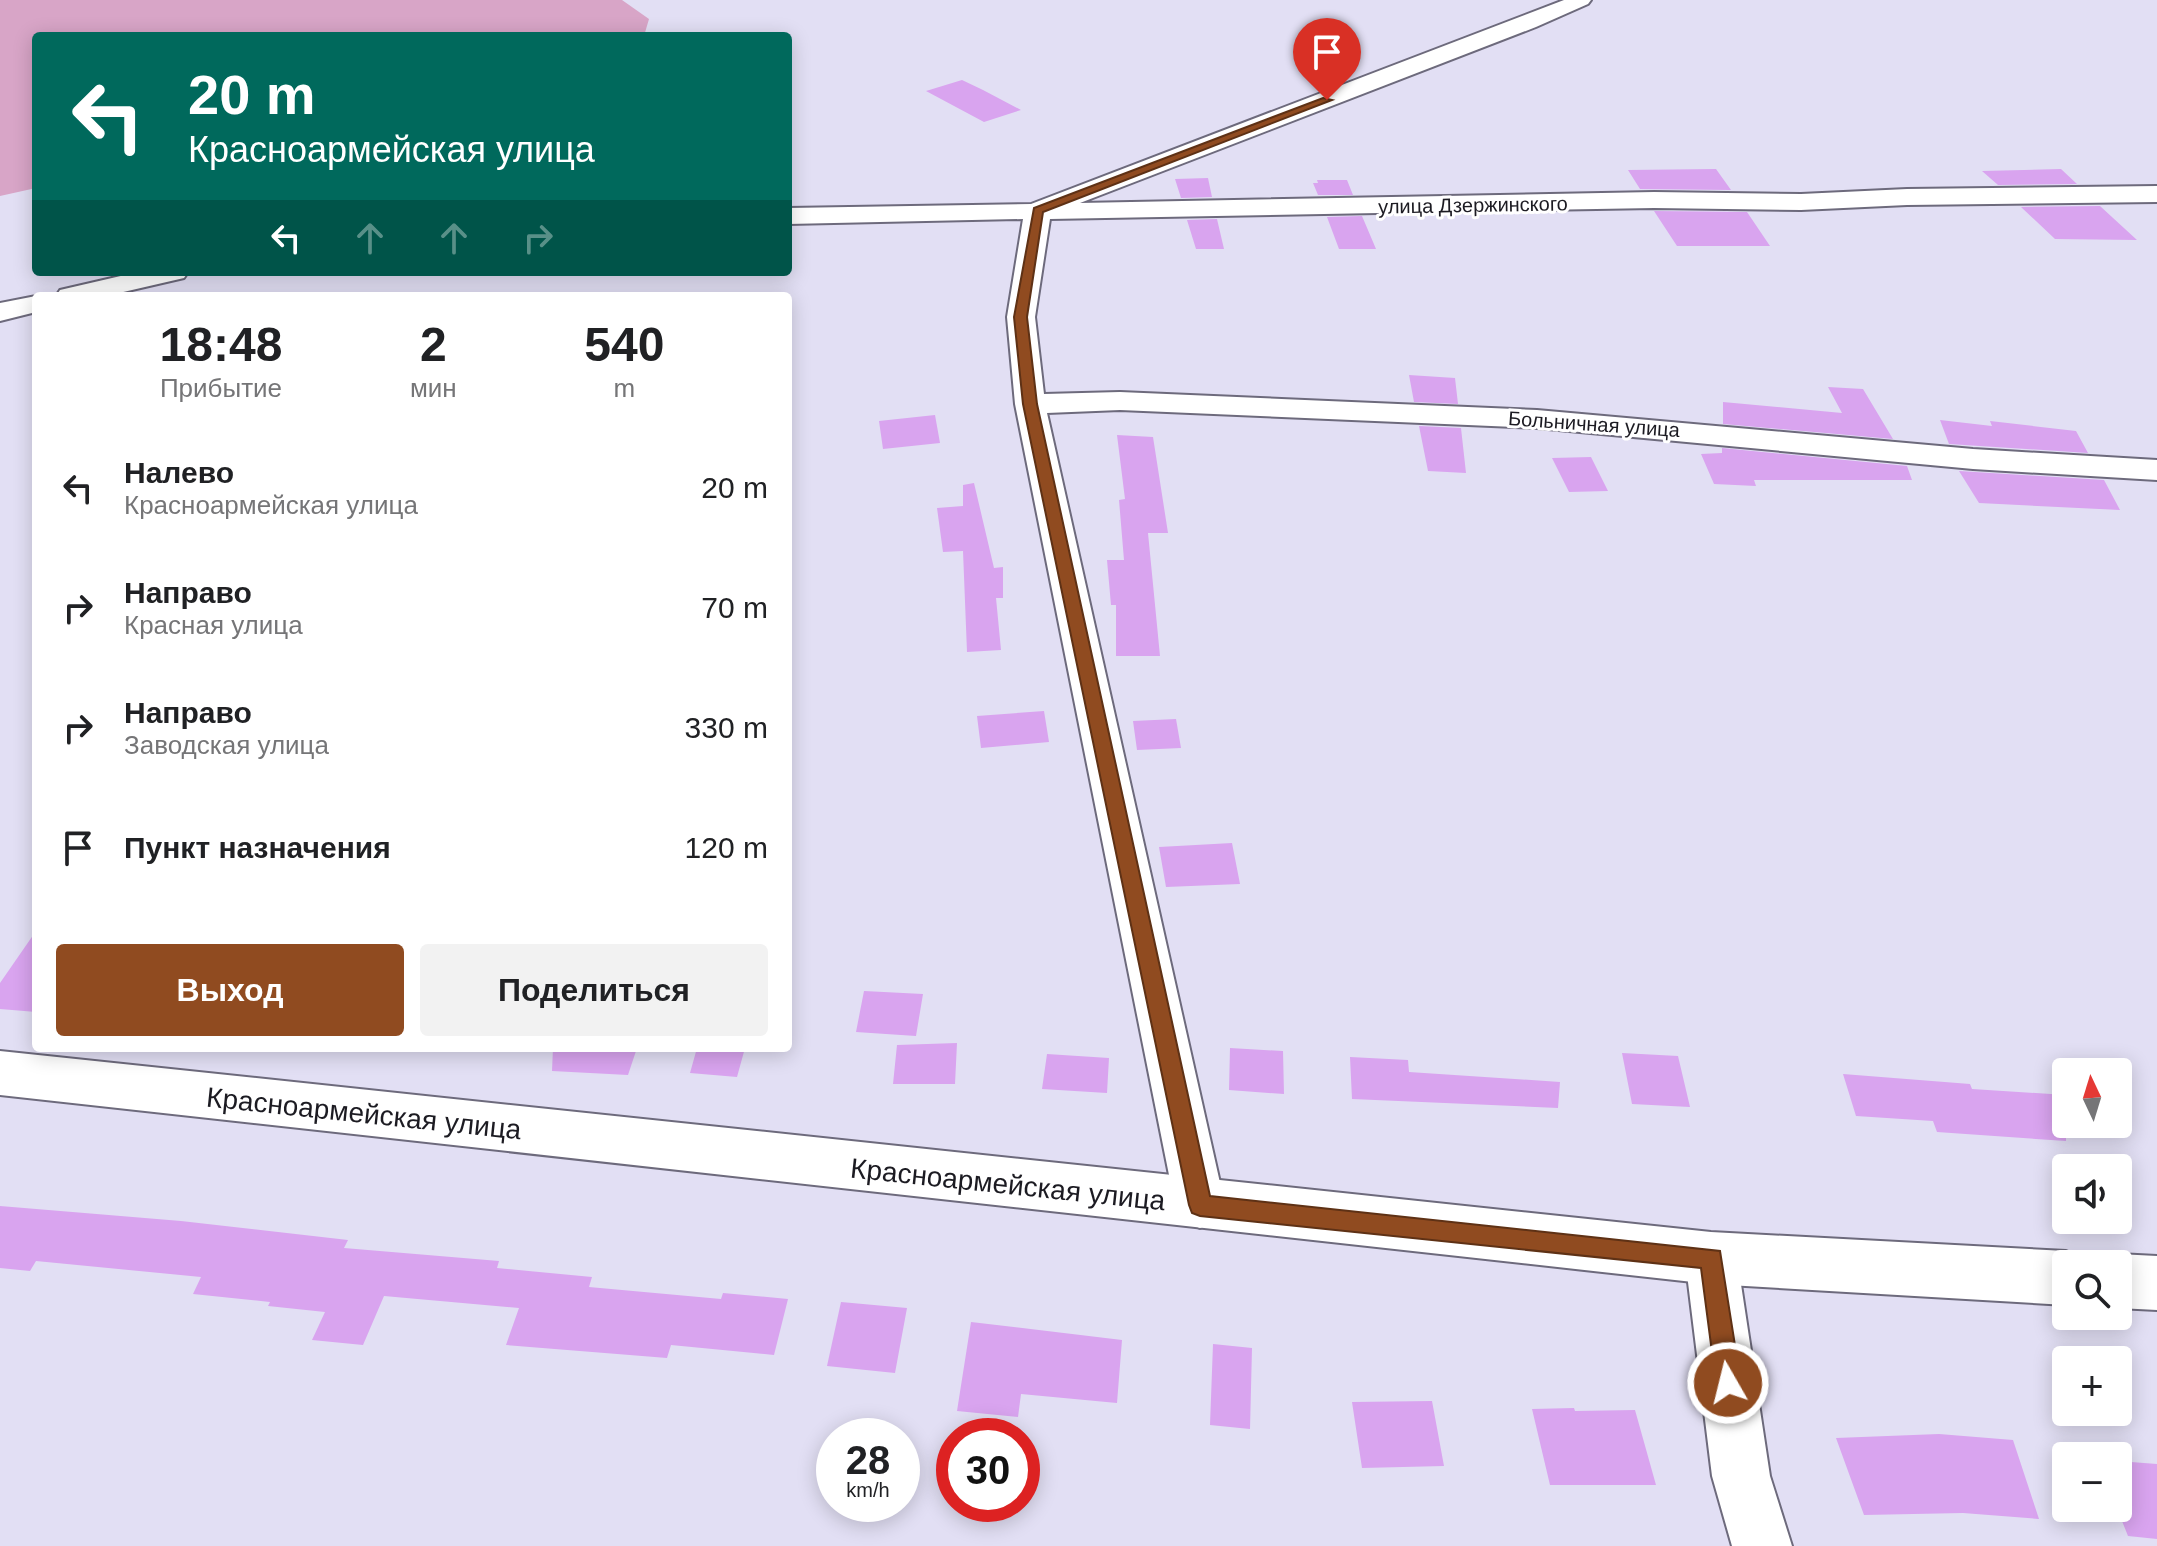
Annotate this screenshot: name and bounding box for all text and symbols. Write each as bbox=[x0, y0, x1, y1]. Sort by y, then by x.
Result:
pin bbox=[1293, 18, 1361, 100]
icon: arrive bbox=[1305, 30, 1349, 74]
text: 20 m bbox=[188, 63, 316, 126]
icon: left bbox=[56, 64, 160, 168]
text: Красноармейская улица bbox=[188, 129, 595, 170]
street label: улица Дзержинского bbox=[1378, 192, 1568, 218]
icon: left bbox=[264, 216, 308, 260]
icon: ahead bbox=[348, 216, 392, 260]
icon: ahead bbox=[432, 216, 476, 260]
icon: right bbox=[516, 216, 560, 260]
text: 18:48 bbox=[160, 318, 282, 371]
text: 2 bbox=[420, 318, 447, 371]
text: 540 bbox=[584, 318, 664, 371]
text: Прибытие bbox=[160, 373, 282, 403]
text: мин bbox=[410, 373, 457, 403]
text: m bbox=[614, 373, 635, 403]
street label: Больничная улица bbox=[1507, 407, 1681, 441]
text: Налево bbox=[124, 456, 234, 489]
icon: left bbox=[56, 466, 100, 510]
text: 20 m bbox=[701, 471, 768, 504]
text: Красноармейская улица bbox=[124, 490, 418, 520]
text: Направо bbox=[124, 576, 252, 609]
icon: right bbox=[56, 586, 100, 630]
text: 70 m bbox=[701, 591, 768, 624]
text: Красная улица bbox=[124, 610, 303, 640]
text: Направо bbox=[124, 696, 252, 729]
icon: right bbox=[56, 706, 100, 750]
text: 330 m bbox=[685, 711, 768, 744]
text: Заводская улица bbox=[124, 730, 329, 760]
icon: arrive bbox=[56, 826, 100, 870]
text: Пункт назначения bbox=[124, 831, 391, 864]
text: 120 m bbox=[685, 831, 768, 864]
button: Выход bbox=[56, 944, 404, 1036]
button: Поделиться bbox=[420, 944, 768, 1036]
north arrow bbox=[2052, 1058, 2132, 1138]
map controls bbox=[2052, 1058, 2132, 1522]
street label: Красноармейская улица bbox=[205, 1082, 523, 1145]
street label: Красноармейская улица bbox=[849, 1153, 1167, 1216]
button: sound bbox=[2052, 1154, 2132, 1234]
button: search bbox=[2052, 1250, 2132, 1330]
position arrow bbox=[1686, 1341, 1770, 1425]
button: + bbox=[2052, 1346, 2132, 1426]
speed limit sign: 30 bbox=[936, 1418, 1040, 1522]
text: 28 bbox=[846, 1438, 890, 1482]
button: − bbox=[2052, 1442, 2132, 1522]
text: km/h bbox=[846, 1479, 890, 1501]

